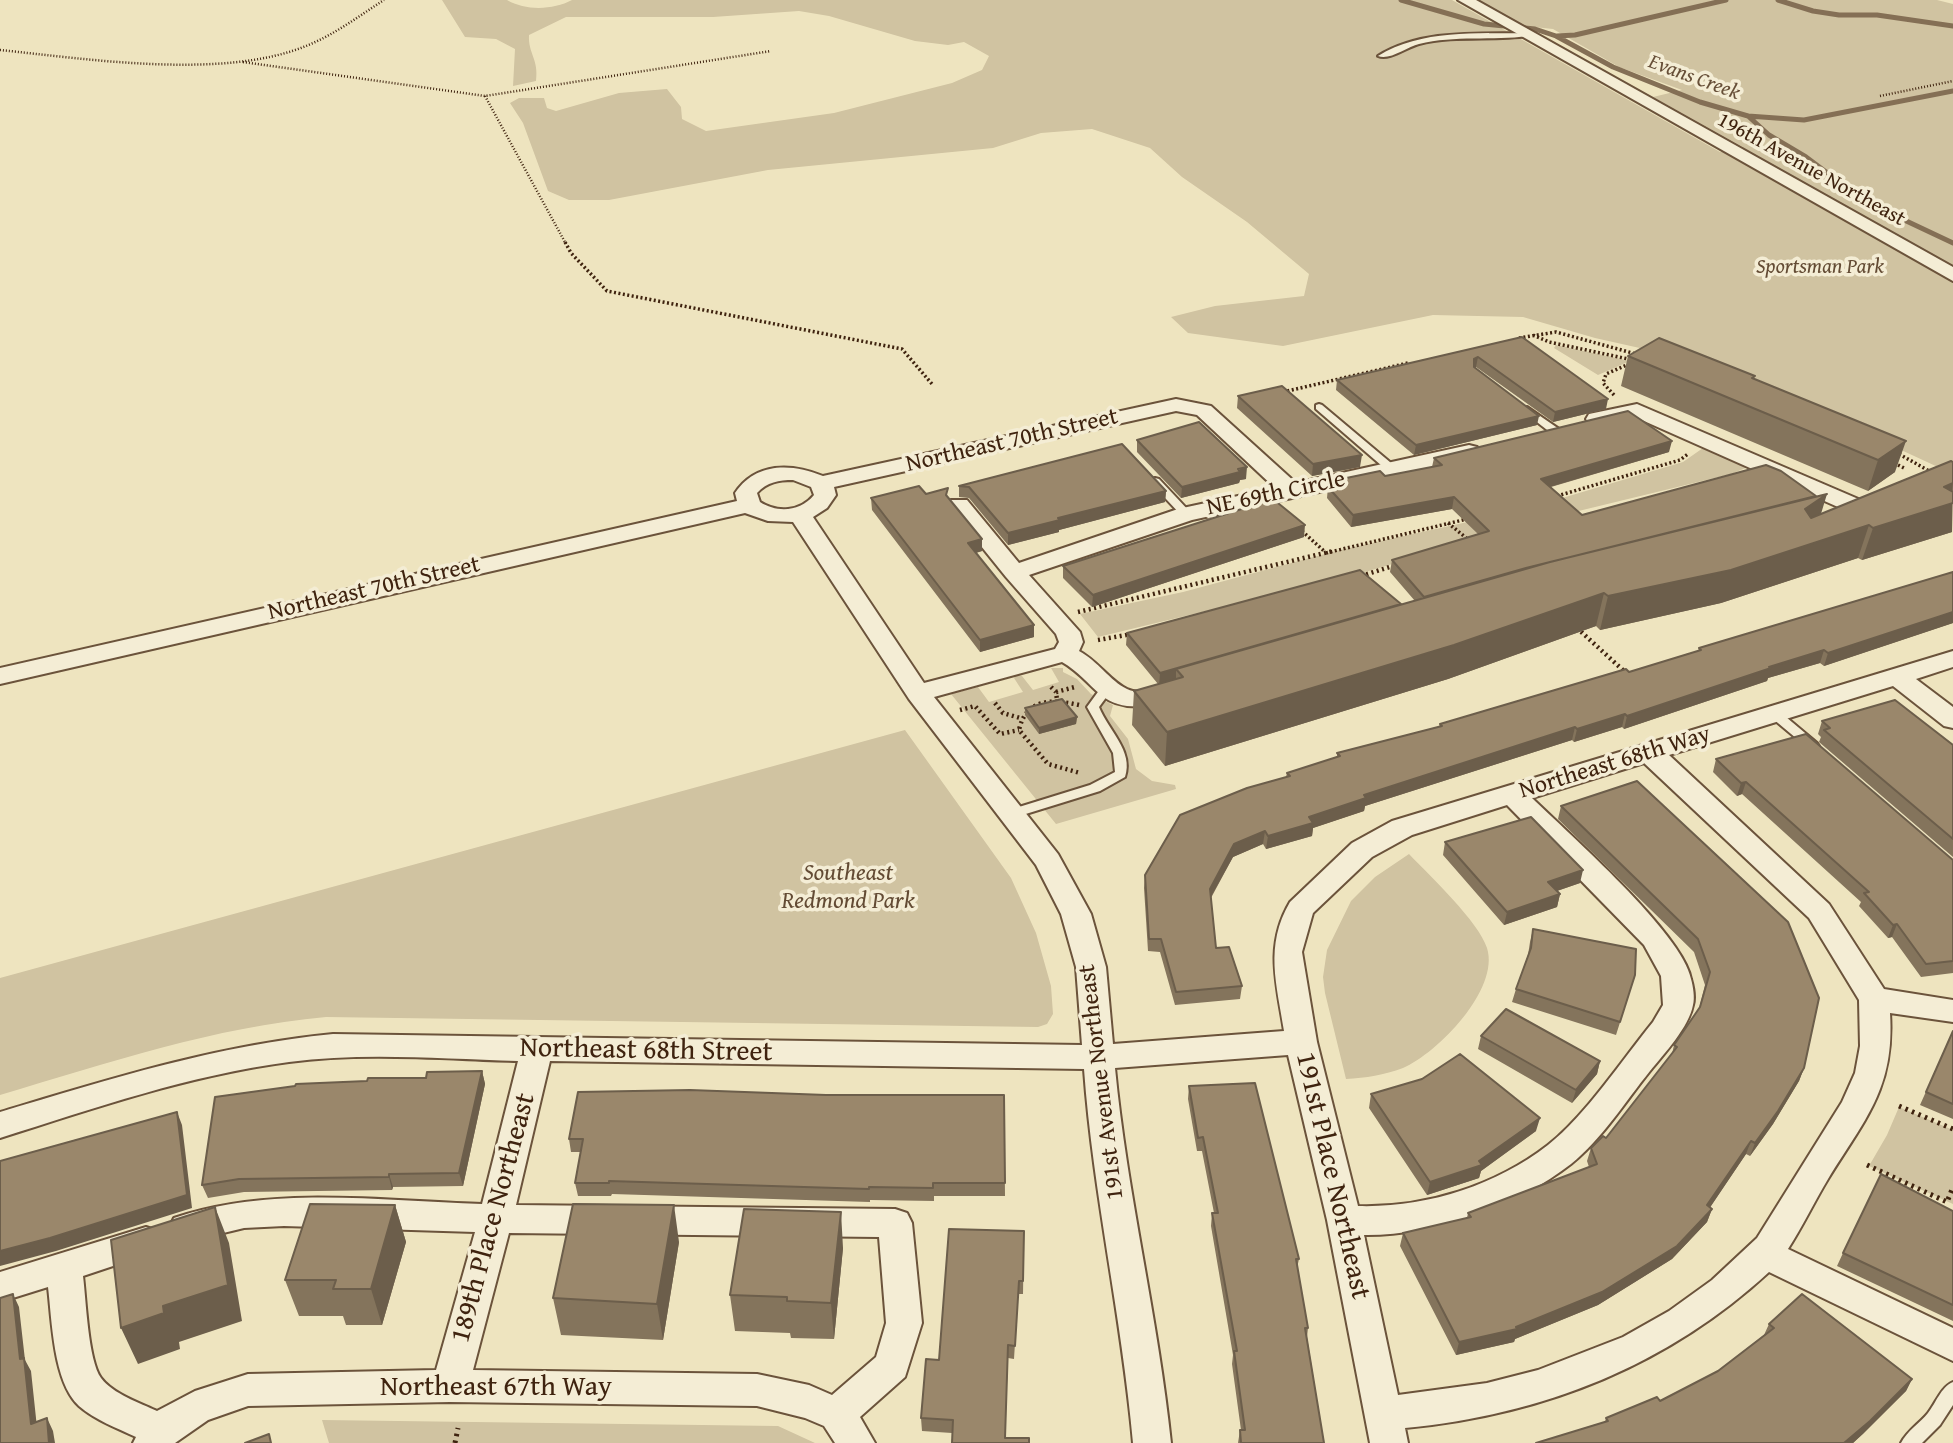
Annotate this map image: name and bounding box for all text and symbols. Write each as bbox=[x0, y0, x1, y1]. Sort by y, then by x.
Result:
water label: Evans Creek bbox=[1645, 50, 1743, 106]
street label: 196th Avenue Northeast bbox=[1713, 108, 1909, 232]
park label: Sportsman Park bbox=[1756, 255, 1884, 281]
street label: Northeast 70th Street bbox=[903, 403, 1121, 479]
street label: NE 69th Circle bbox=[1204, 465, 1348, 523]
street label: Northeast 70th Street bbox=[265, 551, 483, 627]
street label: Northeast 68th Way bbox=[1516, 720, 1714, 806]
park label: Southeast Redmond Park bbox=[781, 860, 915, 916]
street label: 191st Avenue Northeast bbox=[1073, 962, 1131, 1202]
street label: Northeast 68th Street bbox=[519, 1032, 773, 1070]
street label: 191st Place Northeast bbox=[1287, 1049, 1377, 1303]
street label: 189th Place Northeast bbox=[444, 1089, 544, 1347]
street label: Northeast 67th Way bbox=[380, 1371, 612, 1405]

